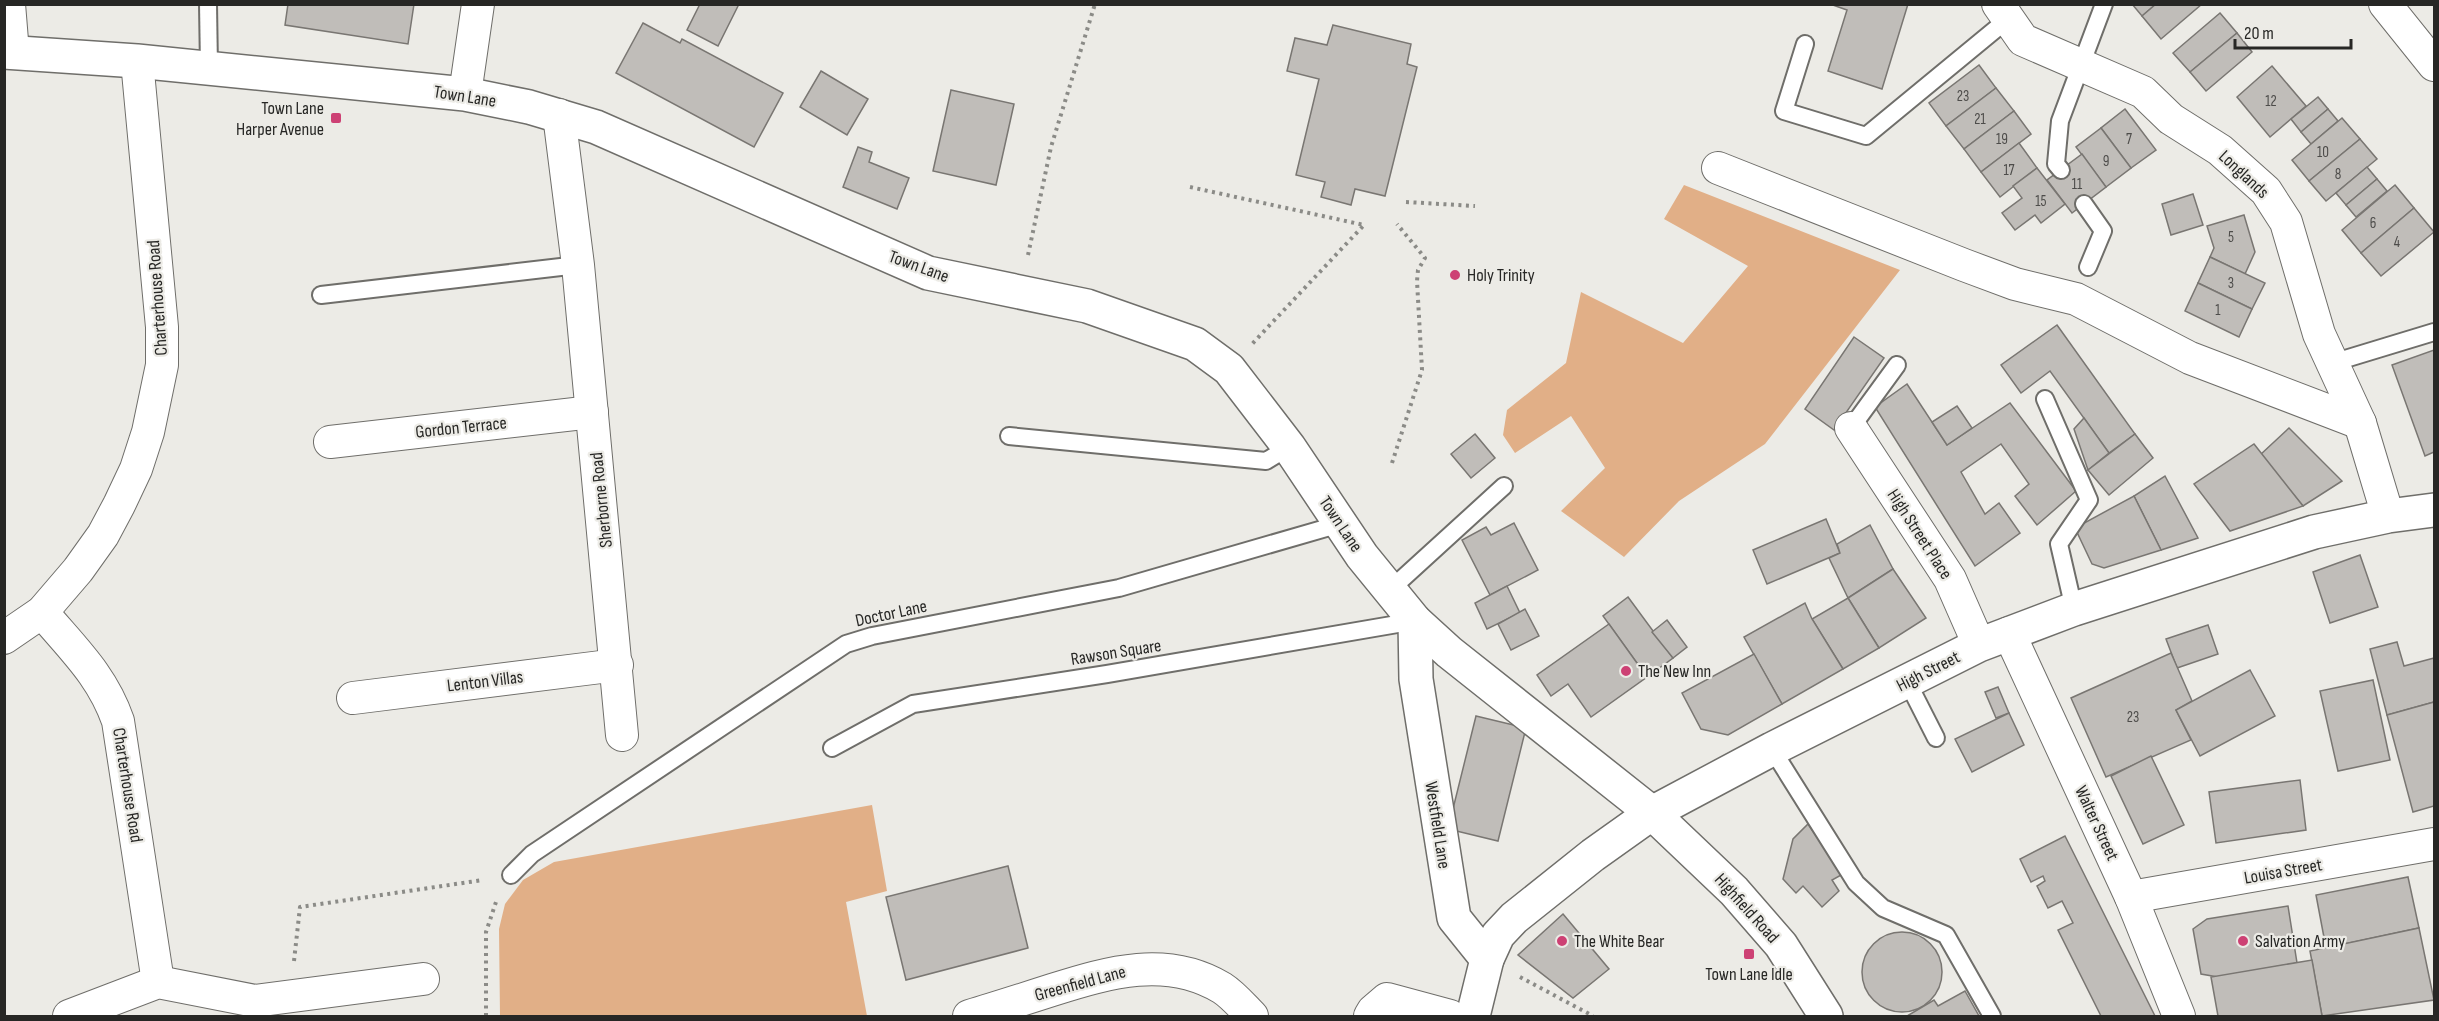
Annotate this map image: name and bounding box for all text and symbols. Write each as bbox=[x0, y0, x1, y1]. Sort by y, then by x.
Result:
scale bar bbox=[2235, 12, 2350, 50]
text: 20 m bbox=[2244, 23, 2274, 44]
street label: Town Lane bbox=[432, 81, 498, 112]
house number: 23 bbox=[1957, 87, 1969, 106]
house number: 12 bbox=[2265, 92, 2277, 111]
place label: Town Lane Harper Avenue bbox=[236, 98, 324, 140]
house number: 21 bbox=[1974, 110, 1986, 129]
marker: Town Lane Harper Avenue bbox=[329, 111, 343, 125]
house number: 19 bbox=[1996, 130, 2008, 149]
house number: 7 bbox=[2126, 130, 2132, 149]
house number: 10 bbox=[2317, 143, 2329, 162]
street label: Longlands bbox=[2214, 146, 2273, 203]
house number: 9 bbox=[2103, 152, 2109, 171]
house number: 17 bbox=[2003, 161, 2015, 180]
house number: 8 bbox=[2335, 165, 2341, 184]
house number: 11 bbox=[2072, 175, 2083, 194]
house number: 15 bbox=[2035, 192, 2047, 211]
house number: 6 bbox=[2370, 214, 2376, 233]
house number: 5 bbox=[2228, 228, 2234, 247]
house number: 4 bbox=[2394, 233, 2400, 252]
street label: Charterhouse Road bbox=[143, 239, 172, 356]
street label: Town Lane bbox=[886, 246, 952, 287]
place label: Holy Trinity bbox=[1467, 265, 1535, 286]
marker: Holy Trinity bbox=[1448, 268, 1462, 282]
house number: 3 bbox=[2228, 274, 2234, 293]
house number: 1 bbox=[2215, 301, 2221, 320]
street label: Gordon Terrace bbox=[414, 412, 508, 443]
street label: Sherborne Road bbox=[586, 451, 617, 549]
street label: High Street Place bbox=[1883, 485, 1957, 583]
street label: Town Lane bbox=[1314, 492, 1367, 556]
street label: Doctor Lane bbox=[853, 596, 929, 631]
street label: Rawson Square bbox=[1069, 635, 1163, 670]
street label: High Street bbox=[1893, 646, 1964, 696]
place label: The New Inn bbox=[1638, 661, 1711, 682]
marker: The New Inn bbox=[1619, 664, 1633, 678]
street label: Lenton Villas bbox=[446, 666, 524, 697]
house number: 23 bbox=[2127, 708, 2139, 727]
street label: Charterhouse Road bbox=[108, 726, 147, 844]
street label: Westfield Lane bbox=[1420, 780, 1455, 870]
street label: Walter Street bbox=[2070, 782, 2123, 864]
street label: Louisa Street bbox=[2242, 854, 2324, 889]
street label: Highfield Road bbox=[1710, 869, 1783, 947]
place label: The White Bear bbox=[1574, 931, 1665, 952]
place label: Salvation Army bbox=[2255, 931, 2345, 952]
marker: The White Bear bbox=[1555, 934, 1569, 948]
marker: Salvation Army bbox=[2236, 934, 2250, 948]
marker: Town Lane Idle bbox=[1742, 947, 1756, 961]
street label: Greenfield Lane bbox=[1032, 961, 1128, 1006]
place label: Town Lane Idle bbox=[1705, 964, 1793, 985]

